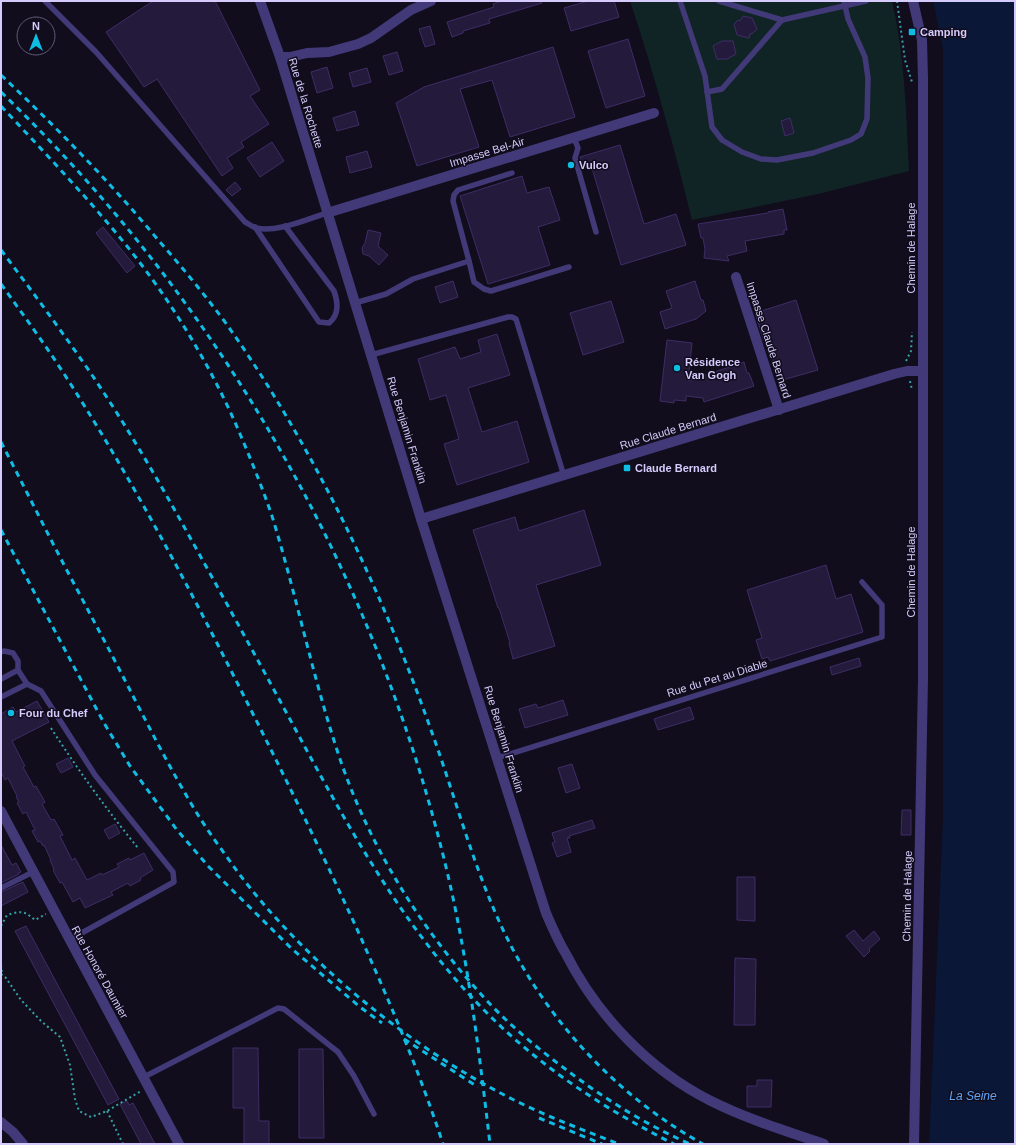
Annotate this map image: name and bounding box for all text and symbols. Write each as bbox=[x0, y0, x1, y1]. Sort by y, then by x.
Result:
north arrow bbox=[16, 16, 56, 56]
text: N bbox=[32, 20, 40, 32]
place label: Camping bbox=[920, 26, 967, 38]
marker: Camping bbox=[907, 27, 917, 37]
street label: Rue de la Rochette bbox=[286, 56, 326, 150]
street label: Impasse Bel-Air bbox=[448, 135, 526, 169]
place label: Vulco bbox=[579, 159, 609, 171]
marker: Vulco bbox=[566, 160, 576, 170]
street label: Chemin de Halage bbox=[905, 202, 917, 294]
street label: Impasse Claude Bernard bbox=[744, 280, 794, 400]
place label: Résidence Van Gogh bbox=[685, 356, 740, 381]
marker: Résidence Van Gogh bbox=[672, 363, 682, 373]
street label: Rue Benjamin Franklin bbox=[385, 375, 429, 485]
street label: Rue Claude Bernard bbox=[618, 411, 718, 451]
place label: Claude Bernard bbox=[635, 462, 717, 474]
marker: Claude Bernard bbox=[622, 463, 632, 473]
street label: Chemin de Halage bbox=[905, 526, 917, 618]
street label: Rue du Pet au Diable bbox=[665, 657, 769, 699]
street label: Rue Benjamin Franklin bbox=[482, 684, 526, 794]
place label: Four du Chef bbox=[19, 707, 88, 719]
marker: Four du Chef bbox=[6, 708, 16, 718]
street label: Chemin de Halage bbox=[900, 850, 914, 942]
street label: Rue Honoré Daumier bbox=[70, 924, 131, 1021]
water label: La Seine bbox=[949, 1089, 997, 1103]

